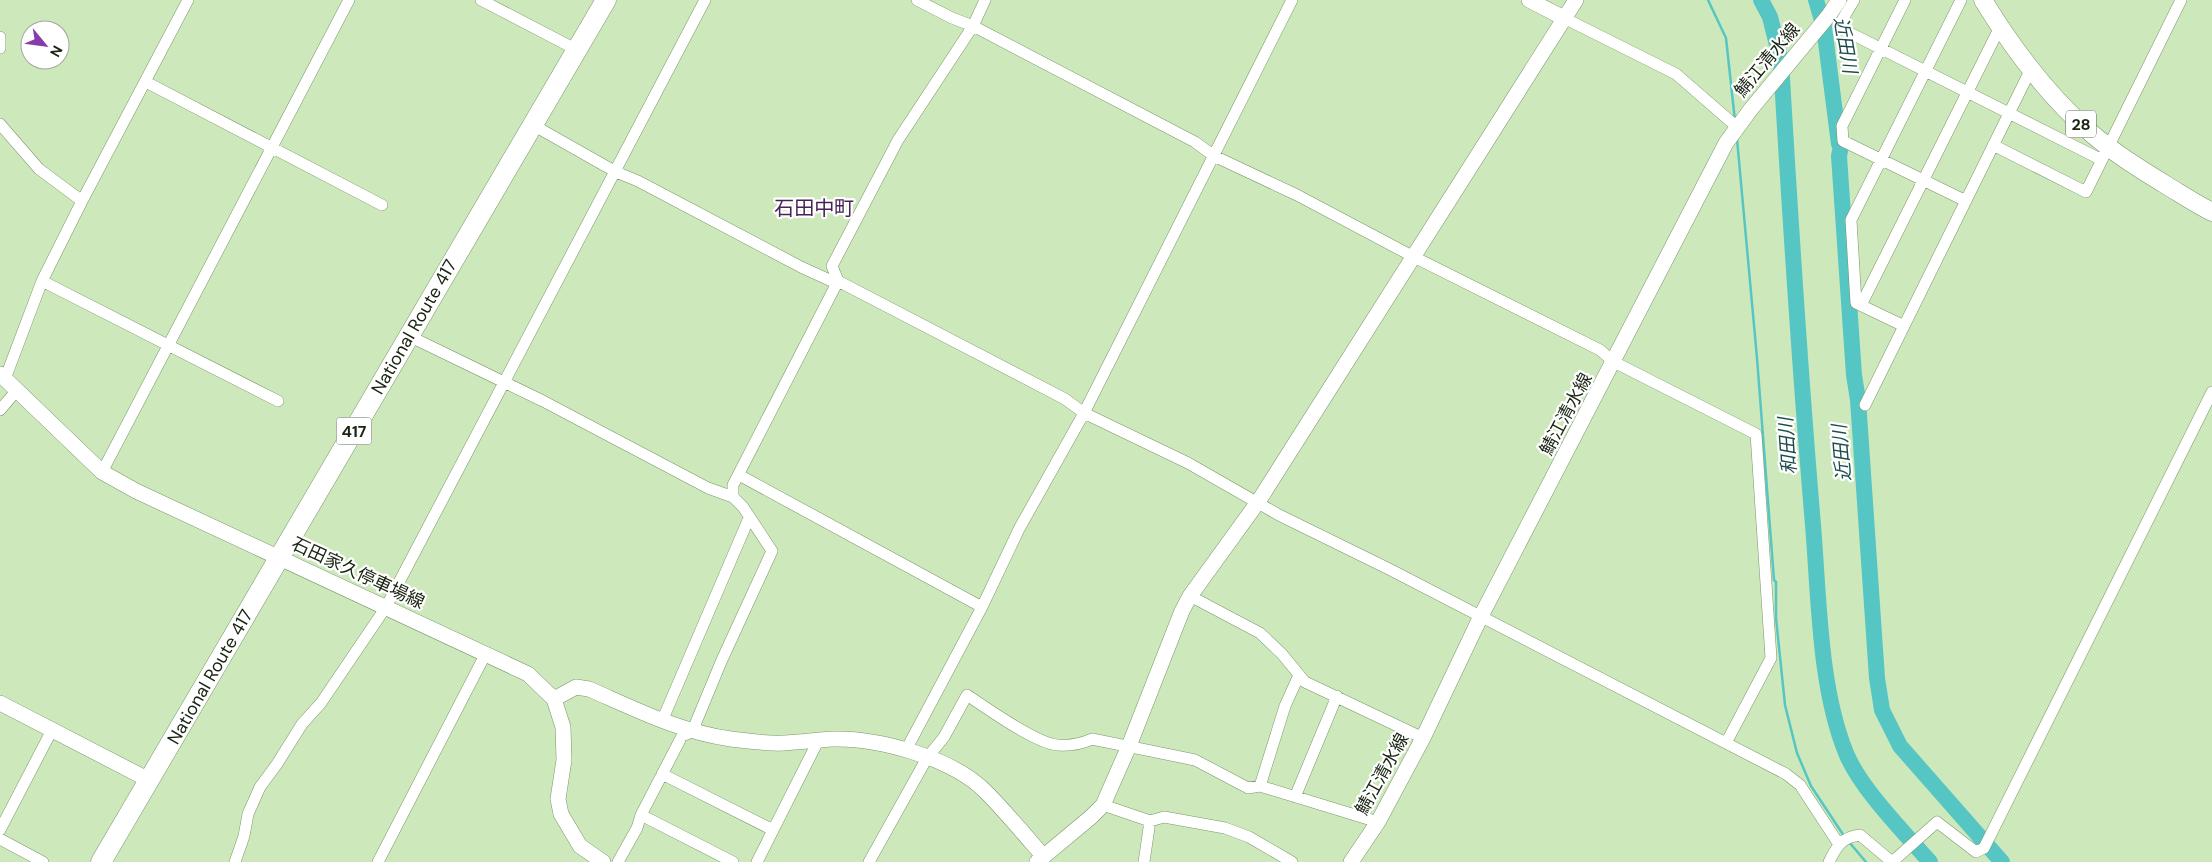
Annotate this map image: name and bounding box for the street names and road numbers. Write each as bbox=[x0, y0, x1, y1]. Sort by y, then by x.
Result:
street label: 鯖江清水線 bbox=[1729, 18, 1805, 102]
road number: 28 bbox=[2066, 110, 2096, 138]
street label: National Route 417 bbox=[366, 255, 462, 399]
street label: 鯖江清水線 bbox=[1534, 369, 1598, 459]
road number: 417 bbox=[336, 418, 372, 444]
street label: 石田家久停車場線 bbox=[288, 532, 428, 614]
street label: National Route 417 bbox=[162, 605, 258, 749]
street label: 鯖江清水線 bbox=[1350, 729, 1414, 819]

